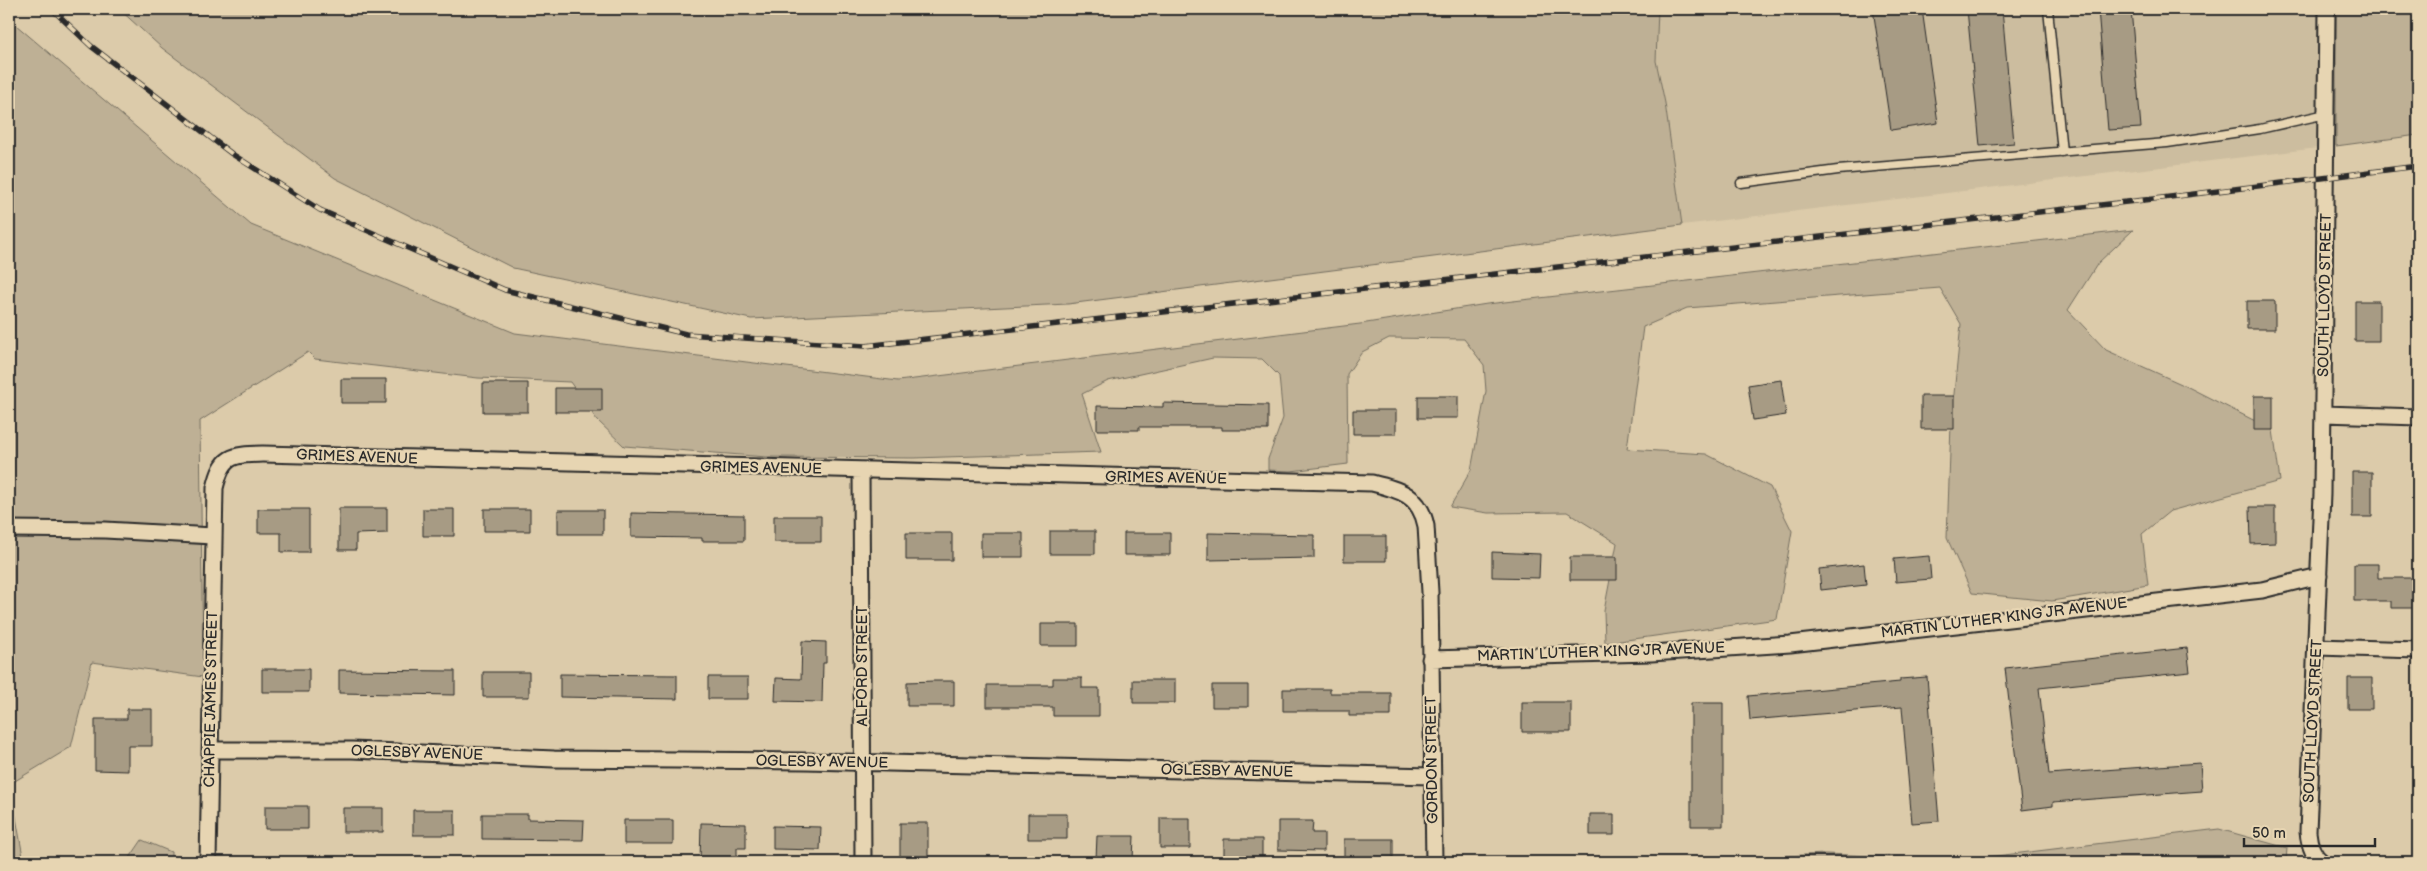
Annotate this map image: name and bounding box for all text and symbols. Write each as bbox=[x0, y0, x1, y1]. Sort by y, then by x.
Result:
street label: SOUTH LLOYD STREET bbox=[2314, 213, 2336, 377]
street label: GRIMES AVENUE bbox=[296, 445, 418, 469]
street label: GRIMES AVENUE bbox=[700, 457, 822, 479]
street label: GRIMES AVENUE bbox=[1105, 467, 1227, 489]
street label: MARTIN LUTHER KING JR AVENUE bbox=[1880, 593, 2128, 643]
street label: ALFORD STREET bbox=[853, 606, 872, 726]
street label: CHAPPIE JAMES STREET bbox=[200, 610, 222, 788]
street label: MARTIN LUTHER KING JR AVENUE bbox=[1477, 638, 1725, 666]
street label: SOUTH LLOYD STREET bbox=[2299, 639, 2327, 803]
street label: GORDON STREET bbox=[1421, 696, 1443, 824]
street label: OGLESBY AVENUE bbox=[351, 741, 484, 765]
street label: OGLESBY AVENUE bbox=[756, 751, 888, 773]
street label: OGLESBY AVENUE bbox=[1161, 760, 1293, 782]
scale bar bbox=[2244, 816, 2376, 848]
text: 50 m bbox=[2252, 824, 2286, 843]

